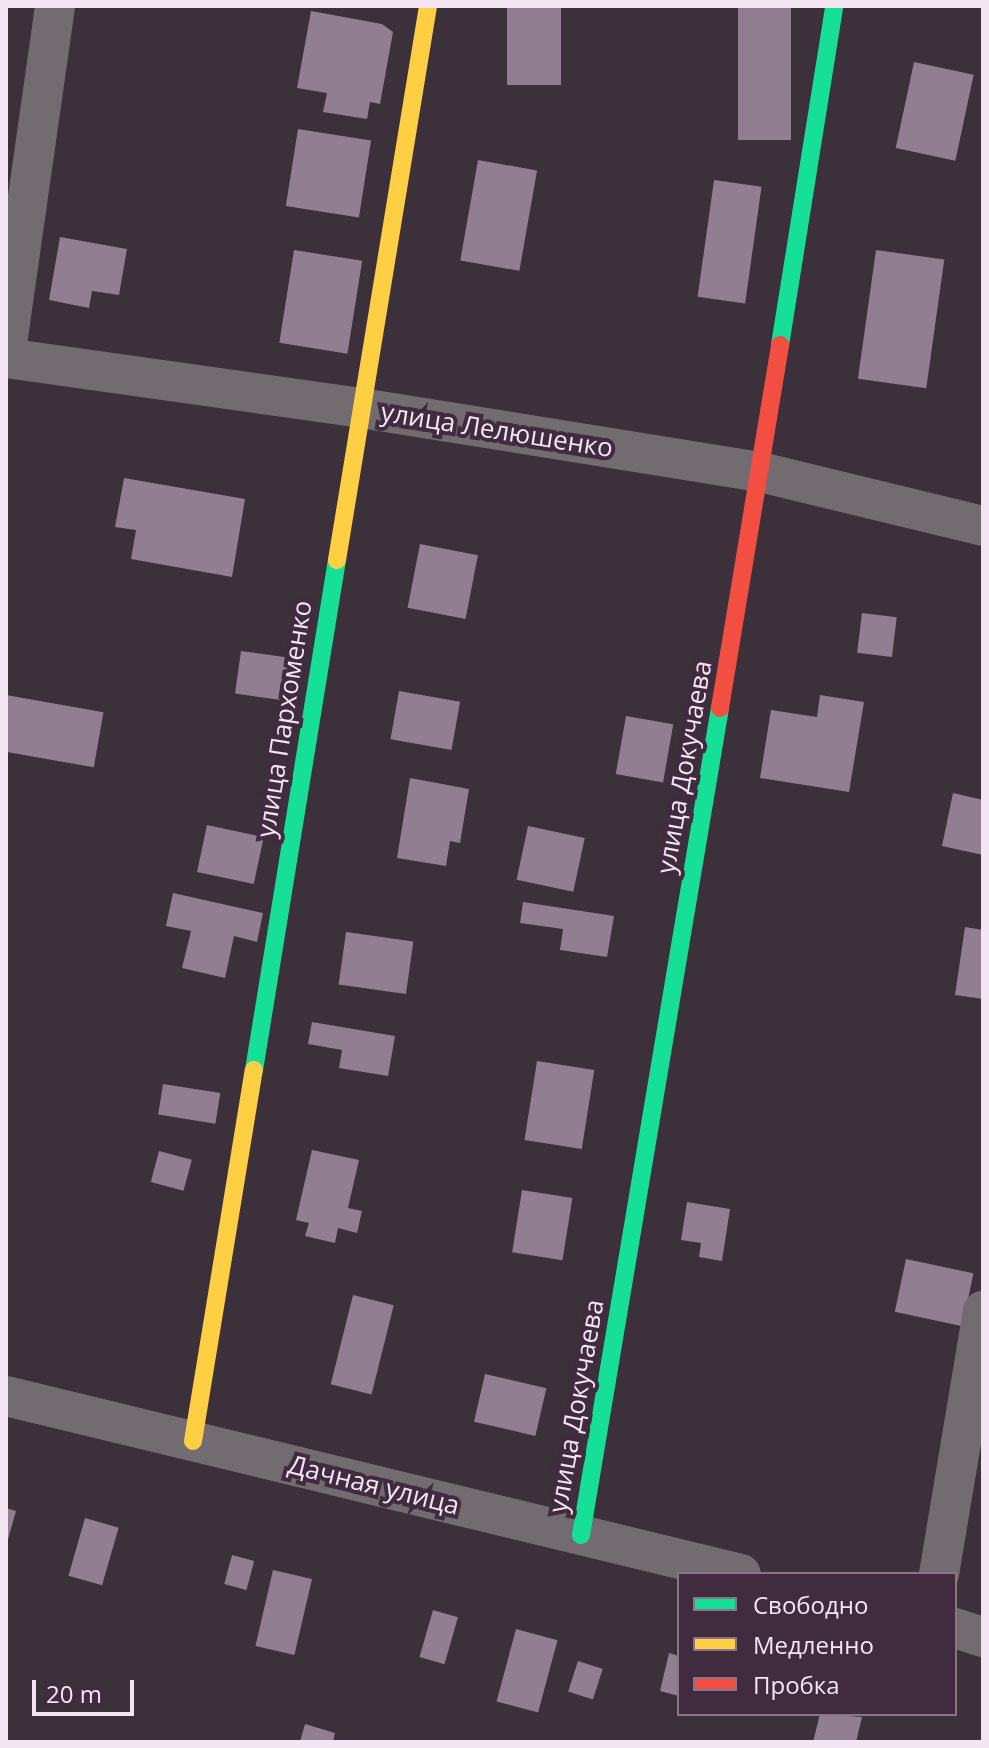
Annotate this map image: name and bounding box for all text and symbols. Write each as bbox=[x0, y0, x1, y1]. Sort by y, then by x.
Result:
street label: улица Лелюшенко bbox=[379, 396, 615, 464]
street label: улица Пархоменко bbox=[250, 598, 318, 840]
street label: улица Докучаева bbox=[650, 658, 718, 876]
street label: улица Докучаева bbox=[542, 1297, 610, 1515]
street label: Дачная улица bbox=[285, 1449, 463, 1521]
legend bbox=[677, 1572, 957, 1716]
text: Свободно bbox=[753, 1588, 868, 1621]
text: Медленно bbox=[753, 1628, 874, 1661]
scale bar bbox=[36, 1664, 138, 1714]
text: Пробка bbox=[753, 1668, 840, 1701]
text: 20 m bbox=[46, 1677, 102, 1710]

